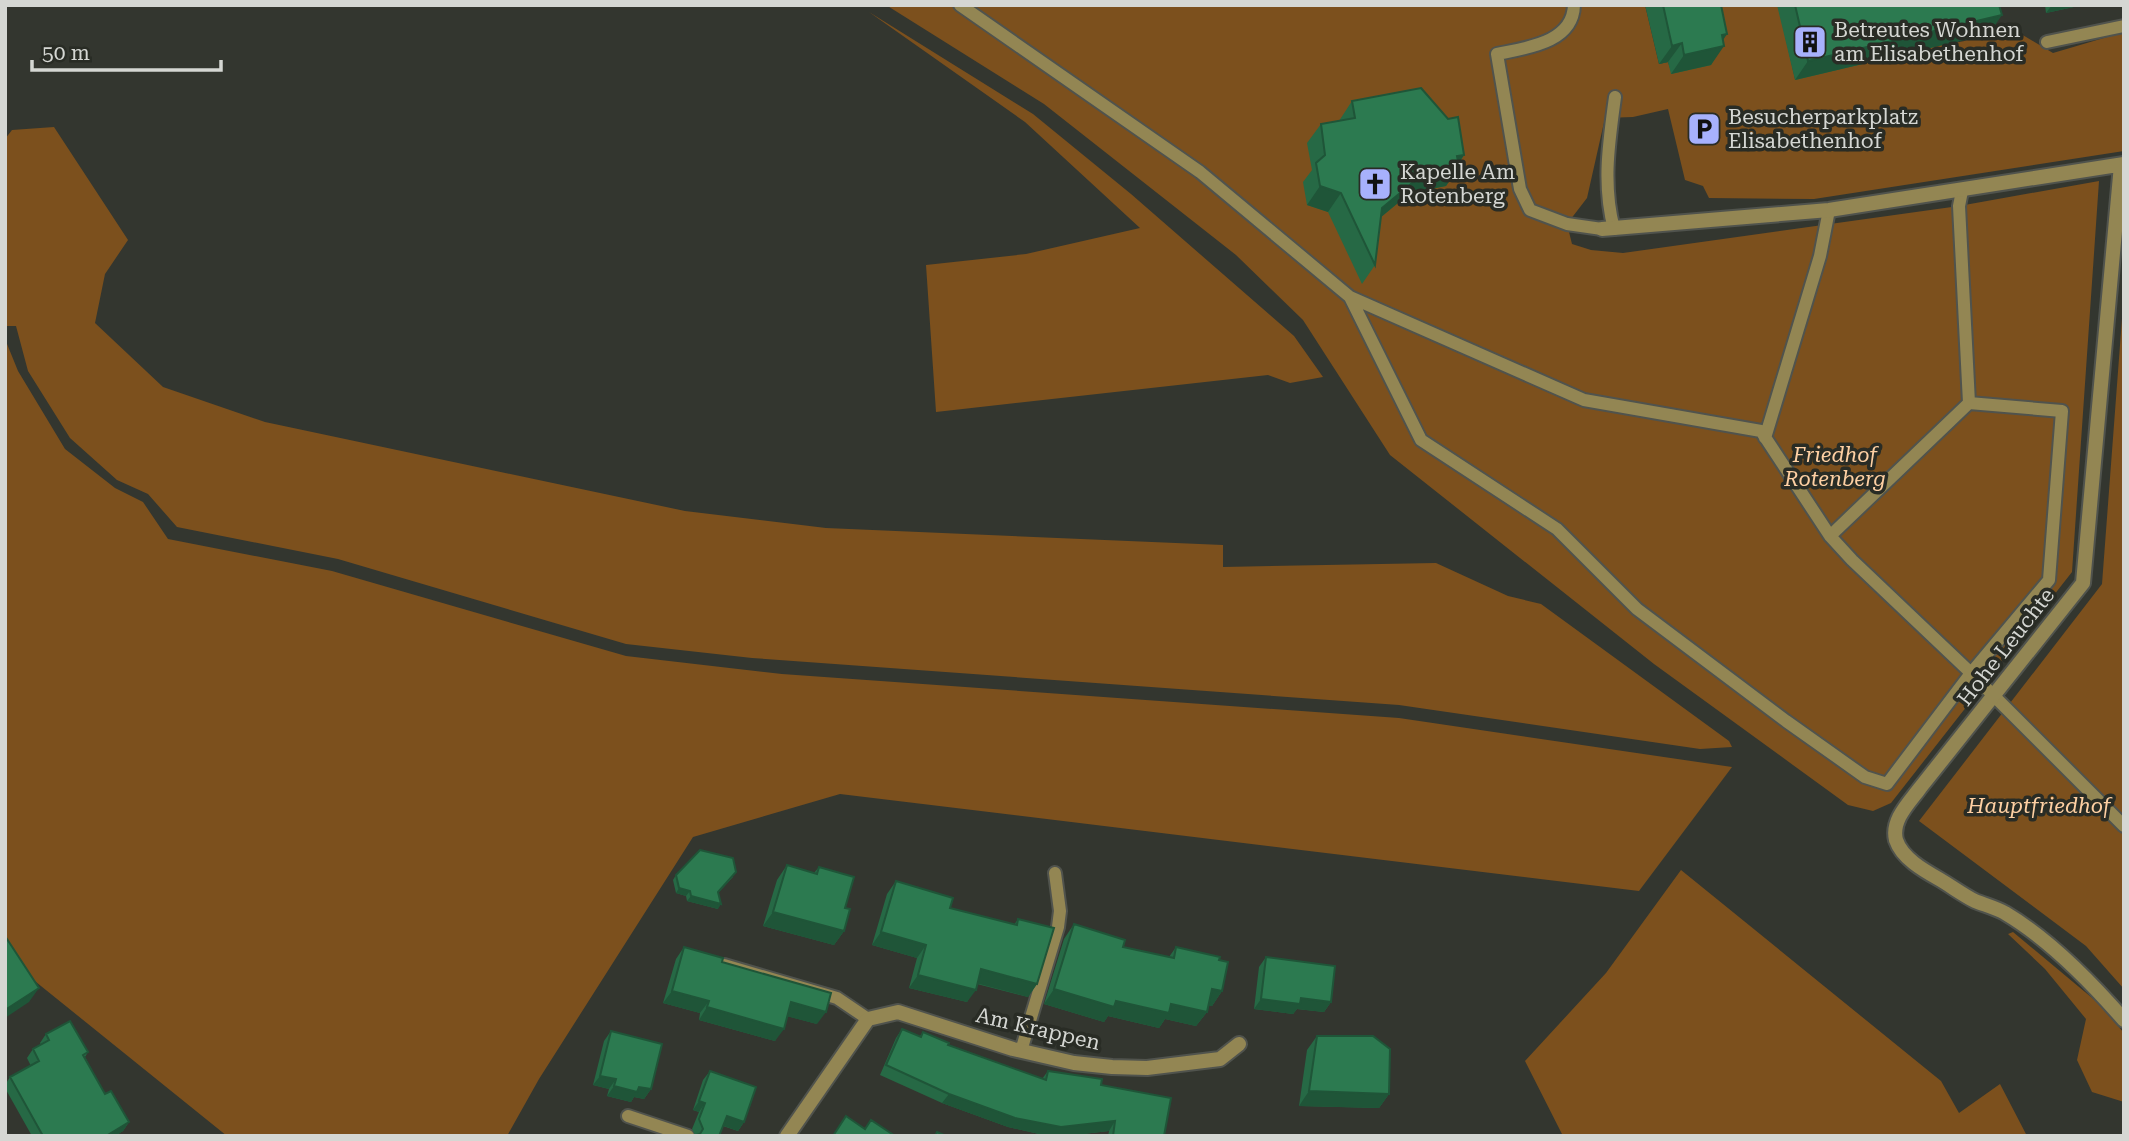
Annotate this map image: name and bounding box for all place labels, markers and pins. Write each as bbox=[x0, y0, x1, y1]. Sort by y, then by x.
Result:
place label: Betreutes Wohnen am Elisabethenhof bbox=[1834, 18, 2024, 66]
building icon: Betreutes Wohnen am Elisabethenhof bbox=[1791, 23, 1829, 61]
place label: Besucherparkplatz Elisabethenhof bbox=[1728, 105, 1918, 153]
parking icon: Besucherparkplatz Elisabethenhof bbox=[1685, 110, 1723, 148]
place label: Kapelle Am Rotenberg bbox=[1400, 160, 1515, 208]
church icon: Kapelle Am Rotenberg bbox=[1356, 165, 1394, 203]

